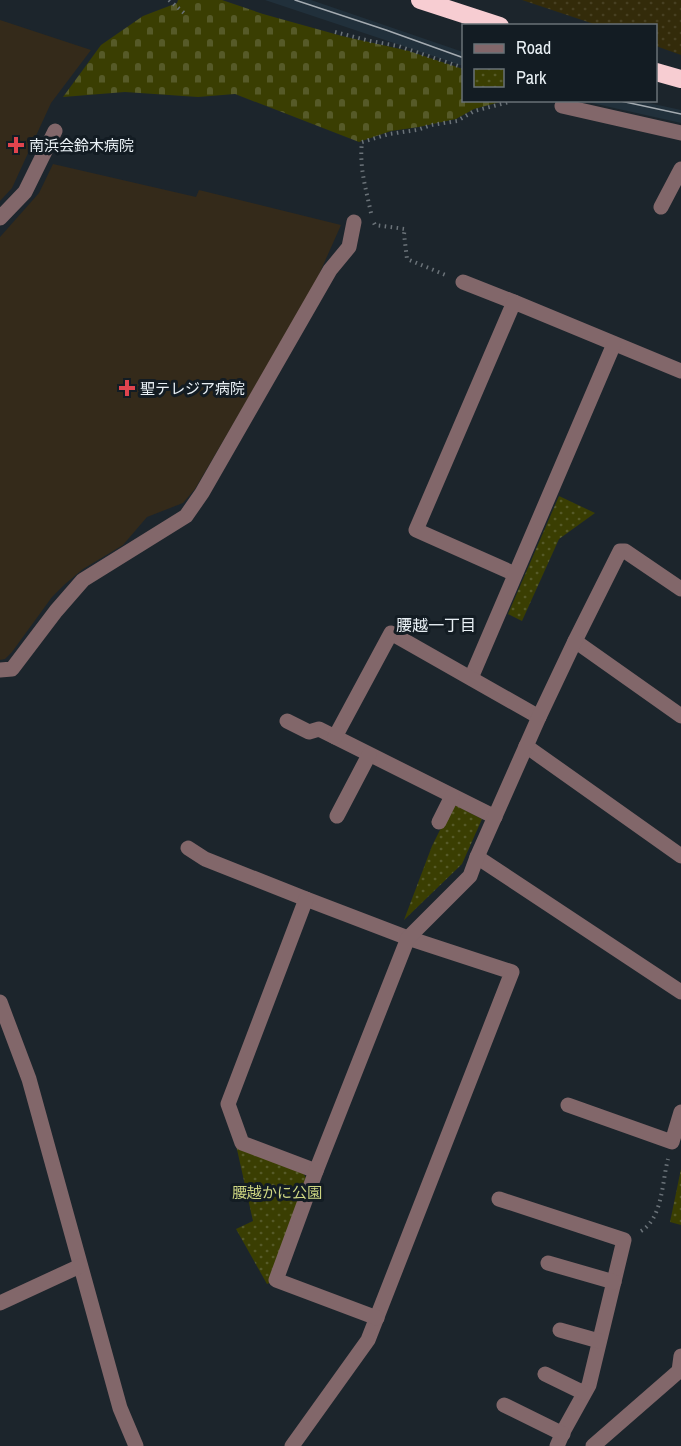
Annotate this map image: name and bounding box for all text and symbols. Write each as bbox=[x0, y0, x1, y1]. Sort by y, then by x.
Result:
legend bbox=[462, 24, 657, 102]
text: Road bbox=[516, 35, 551, 60]
text: Park bbox=[516, 65, 547, 90]
place label: 南浜会鈴木病院 bbox=[29, 135, 134, 156]
marker: 南浜会鈴木病院 bbox=[7, 136, 25, 154]
place label: 聖テレジア病院 bbox=[140, 378, 245, 399]
marker: 聖テレジア病院 bbox=[118, 379, 136, 397]
district label: 腰越一丁目 bbox=[396, 614, 476, 636]
park label: 腰越かに公園 bbox=[232, 1182, 322, 1203]

